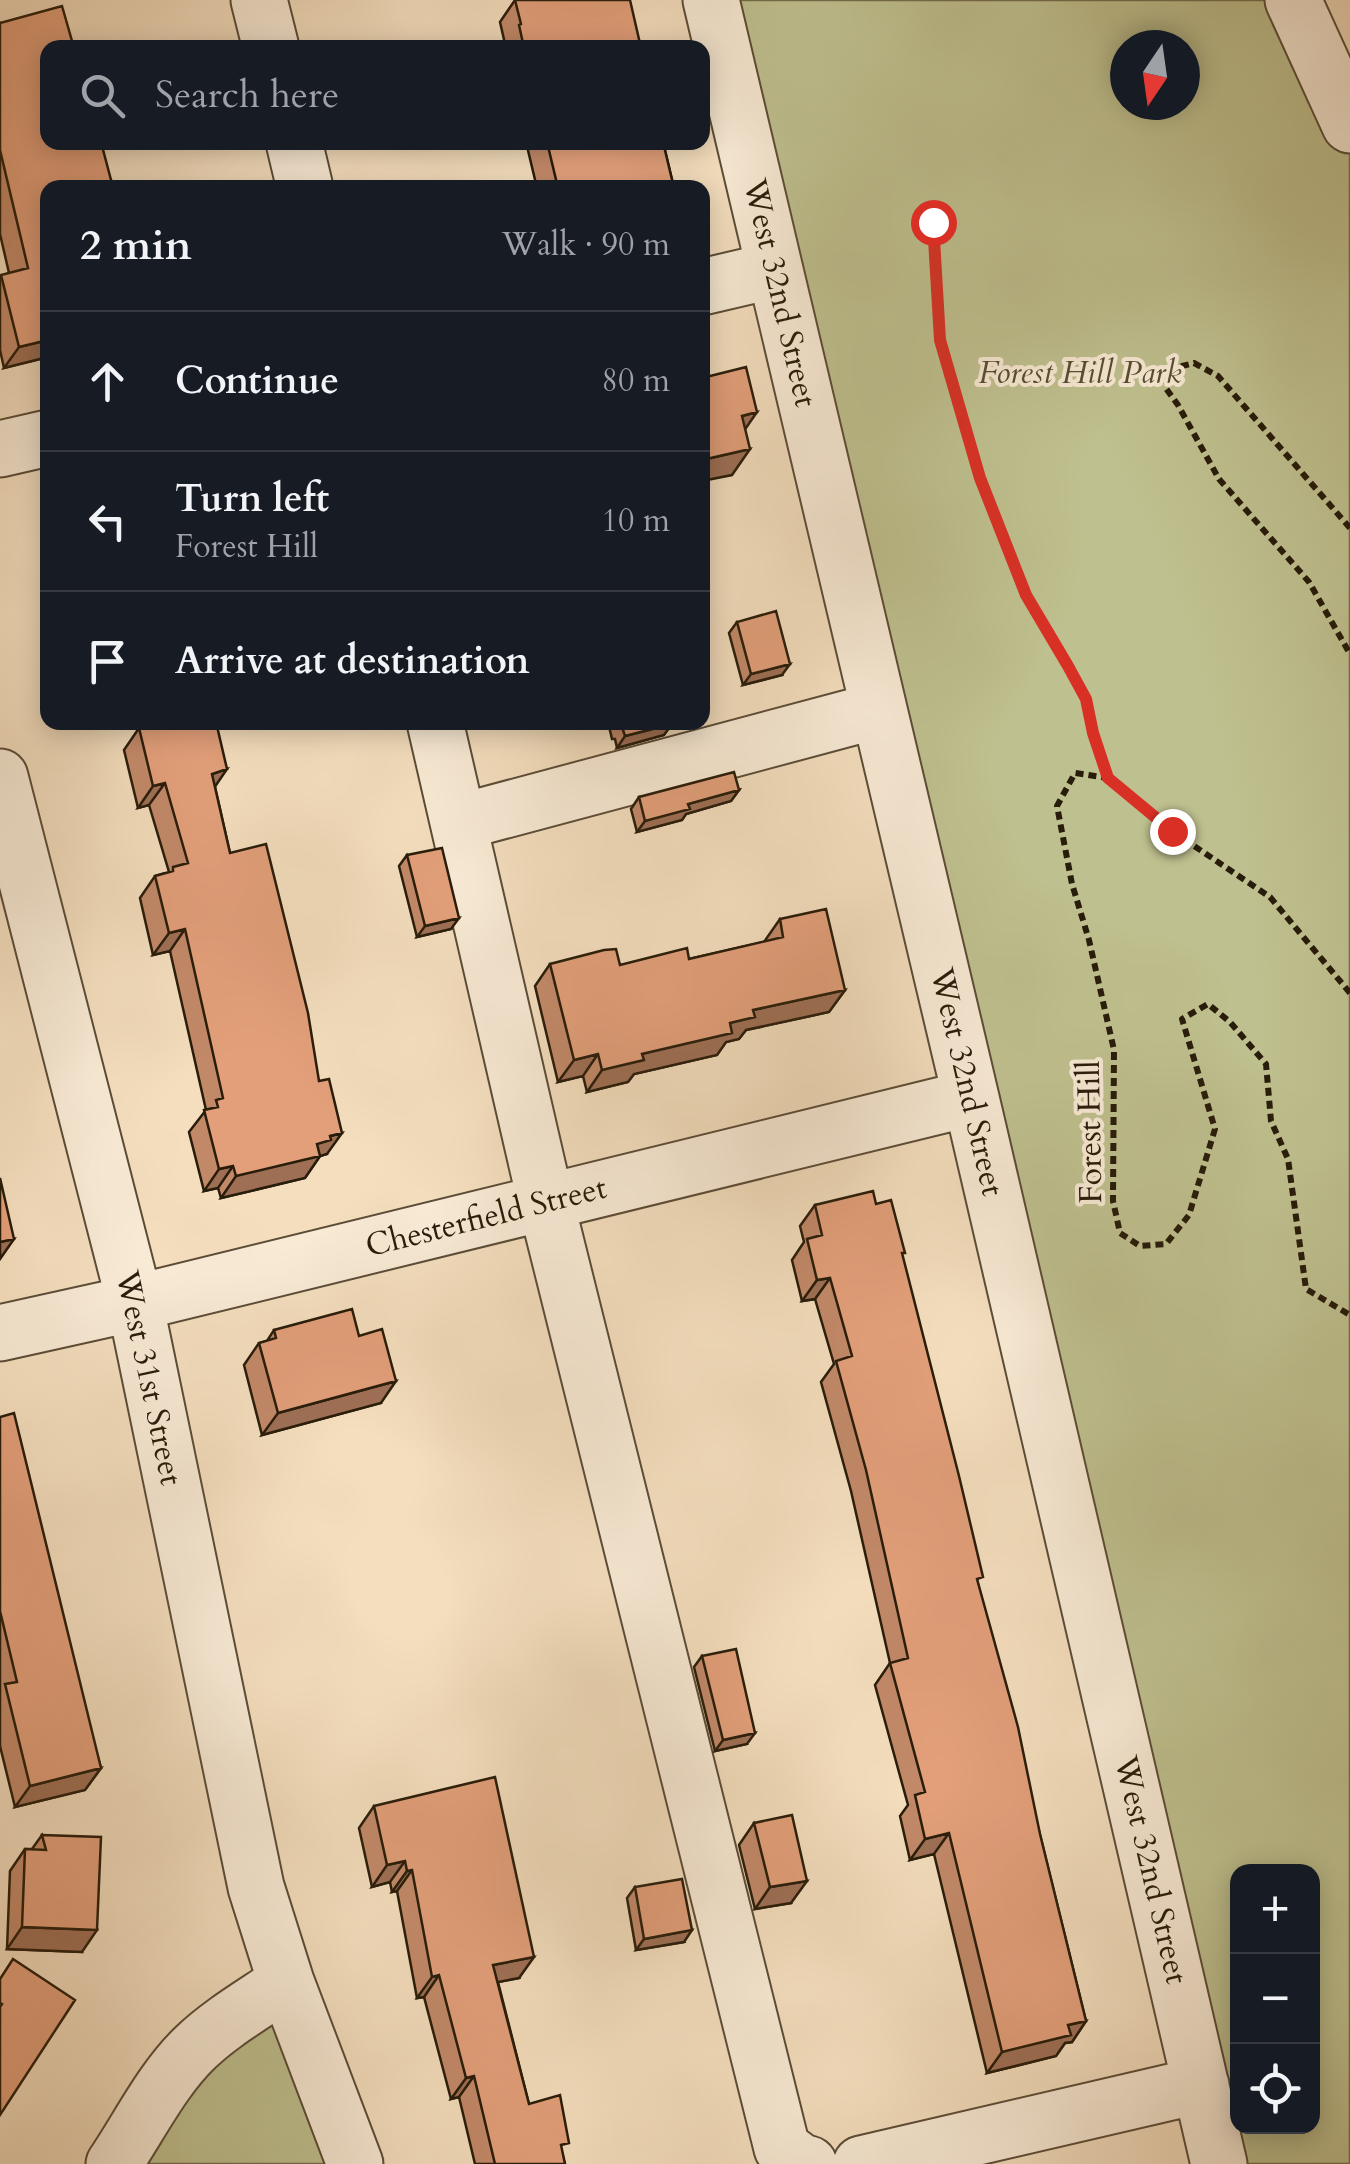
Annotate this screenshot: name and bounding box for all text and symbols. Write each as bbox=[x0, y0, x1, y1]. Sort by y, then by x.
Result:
north arrow bbox=[1110, 30, 1200, 120]
search box bbox=[40, 40, 710, 150]
icon: search bbox=[75, 68, 130, 123]
text: Search here bbox=[155, 69, 339, 121]
street label: West 32nd Street bbox=[732, 174, 828, 411]
route start bbox=[911, 200, 957, 246]
text: 2 min bbox=[80, 217, 192, 274]
text: Walk · 90 m bbox=[502, 223, 670, 267]
park label: Forest Hill Park bbox=[978, 351, 1182, 395]
icon: ahead bbox=[80, 354, 135, 409]
text: Continue bbox=[175, 355, 339, 407]
text: 80 m bbox=[602, 359, 670, 403]
text: Turn left bbox=[175, 473, 329, 525]
icon: left bbox=[80, 494, 135, 549]
text: 10 m bbox=[602, 499, 670, 543]
text: Forest Hill bbox=[175, 525, 318, 569]
icon: arrive bbox=[80, 634, 135, 689]
text: Arrive at destination bbox=[175, 635, 530, 687]
route end bbox=[1150, 809, 1196, 855]
street label: West 32nd Street bbox=[919, 963, 1015, 1200]
street label: Forest Hill bbox=[1067, 1060, 1113, 1204]
street label: Chesterfield Street bbox=[361, 1166, 611, 1268]
street label: West 31st Street bbox=[105, 1266, 193, 1489]
street label: West 32nd Street bbox=[1103, 1751, 1199, 1988]
map controls bbox=[1230, 1864, 1320, 2134]
button: + bbox=[1230, 1864, 1320, 1954]
button: − bbox=[1230, 1954, 1320, 2044]
button: locate bbox=[1230, 2044, 1320, 2134]

